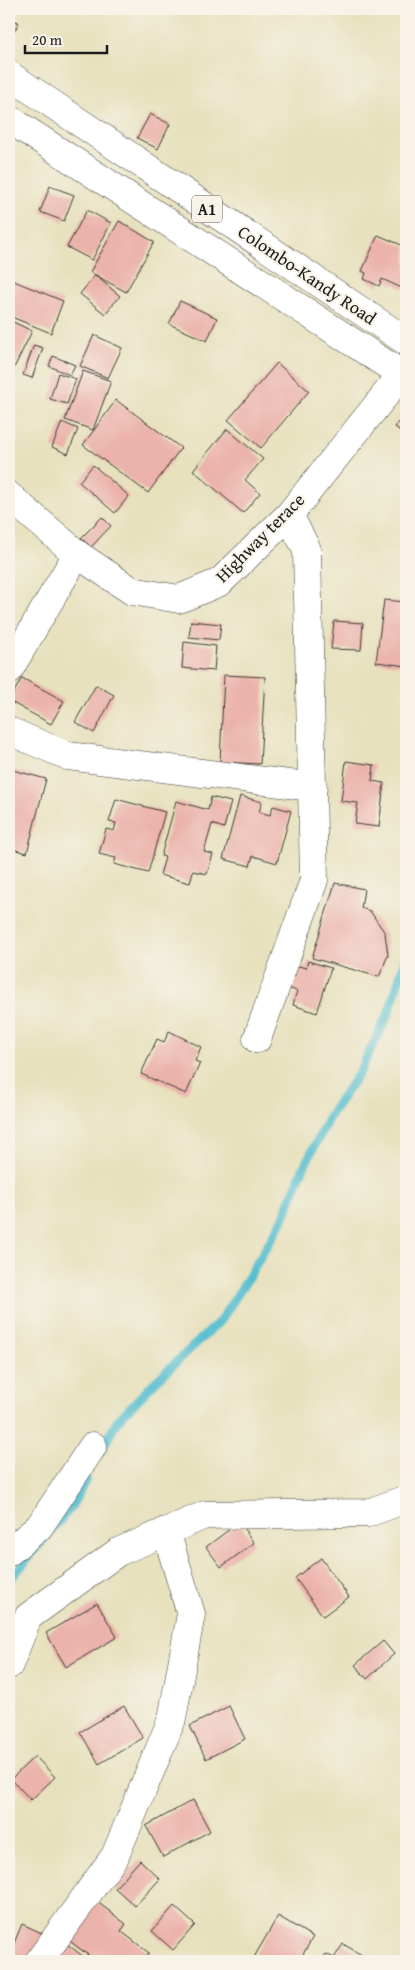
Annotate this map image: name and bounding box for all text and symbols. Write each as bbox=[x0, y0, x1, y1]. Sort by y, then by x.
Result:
scale bar bbox=[25, 22, 108, 54]
text: 20 m bbox=[32, 29, 63, 50]
road number: A1 bbox=[192, 195, 222, 222]
street label: Colombo-Kandy Road bbox=[233, 218, 382, 331]
street label: Highway terace bbox=[209, 487, 311, 589]

